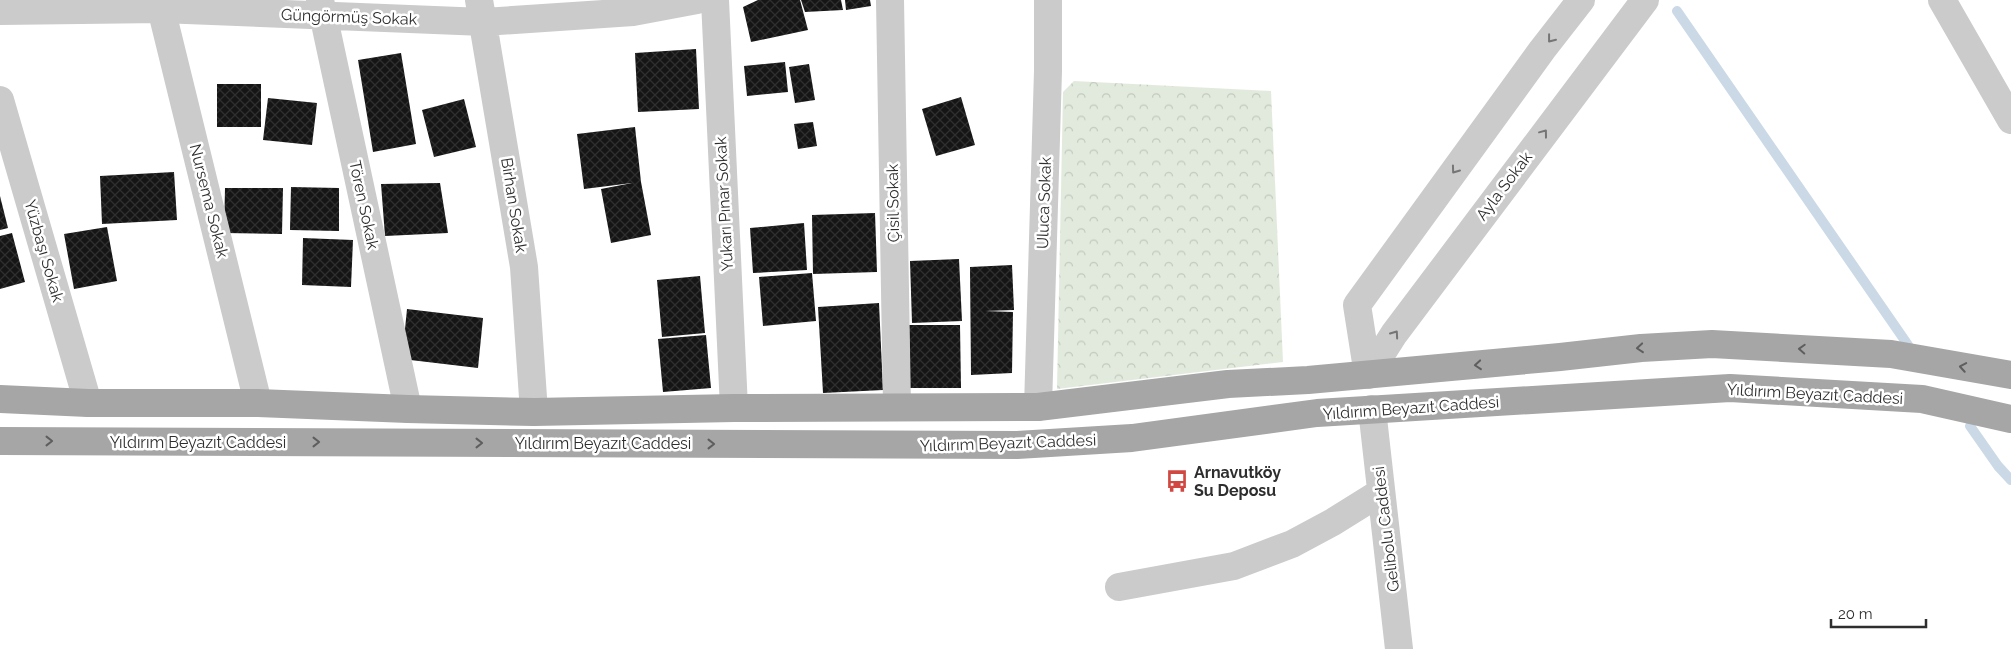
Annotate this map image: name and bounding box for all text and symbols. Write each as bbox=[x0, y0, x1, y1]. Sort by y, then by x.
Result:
street label: Güngörmüş Sokak bbox=[281, 5, 418, 29]
one-way arrow bbox=[1548, 33, 1556, 42]
one-way arrow bbox=[1538, 130, 1546, 139]
street label: Yukarı Pınar Sokak bbox=[711, 136, 737, 272]
street label: Nursema Sokak bbox=[186, 142, 232, 261]
street label: Ayla Sokak bbox=[1472, 148, 1536, 224]
street label: Birhan Sokak bbox=[497, 156, 531, 254]
street label: Uluca Sokak bbox=[1033, 156, 1055, 249]
street label: Tören Sokak bbox=[345, 159, 383, 252]
street label: Çisil Sokak bbox=[883, 163, 903, 242]
one-way arrow bbox=[1452, 164, 1461, 174]
street label: Yüzbaşı Sokak bbox=[20, 198, 68, 305]
one-way arrow bbox=[1389, 330, 1398, 340]
one-way arrow bbox=[1635, 342, 1643, 353]
one-way arrow bbox=[1797, 343, 1805, 354]
one-way arrow bbox=[1474, 359, 1482, 370]
one-way arrow bbox=[1959, 362, 1967, 372]
street label: Yıldırım Beyazıt Caddesi bbox=[1726, 380, 1904, 408]
street label: Yıldırım Beyazıt Caddesi bbox=[1322, 392, 1500, 424]
street label: Yıldırım Beyazıt Caddesi bbox=[919, 430, 1097, 456]
street label: Yıldırım Beyazıt Caddesi bbox=[110, 433, 286, 452]
street label: Yıldırım Beyazıt Caddesi bbox=[515, 434, 691, 453]
one-way arrow bbox=[45, 436, 53, 447]
one-way arrow bbox=[312, 437, 320, 447]
one-way arrow bbox=[475, 438, 483, 448]
one-way arrow bbox=[708, 439, 715, 449]
place label: Arnavutköy Su Deposu bbox=[1194, 463, 1281, 500]
street label: Gelibolu Caddesi bbox=[1369, 465, 1403, 593]
bus stop icon: Arnavutköy Su Deposu bbox=[1164, 468, 1190, 494]
scale bar bbox=[1831, 596, 1926, 628]
text: 20 m bbox=[1838, 605, 1873, 623]

